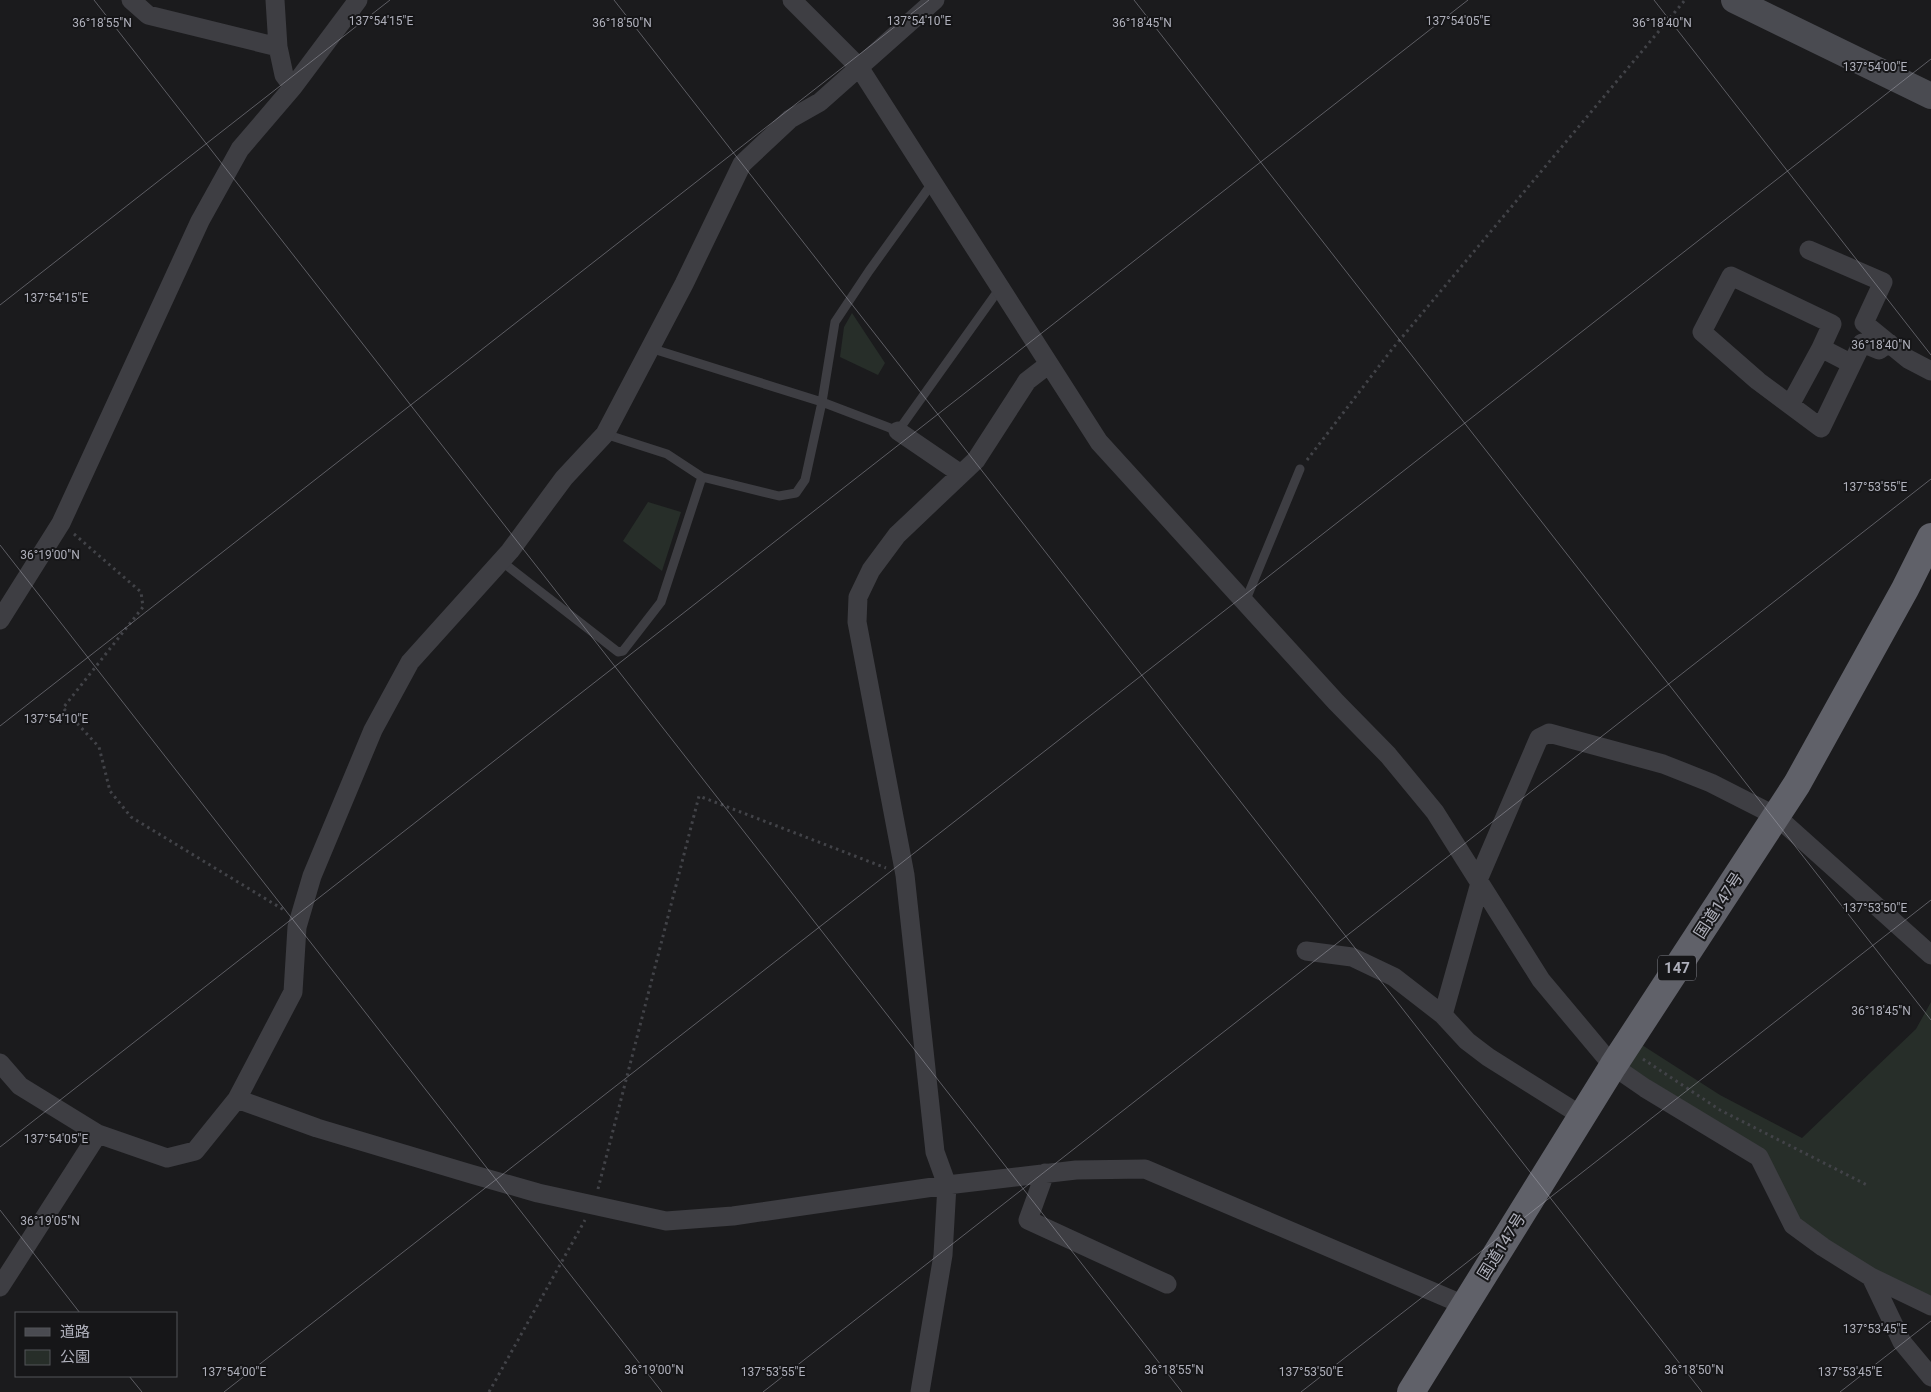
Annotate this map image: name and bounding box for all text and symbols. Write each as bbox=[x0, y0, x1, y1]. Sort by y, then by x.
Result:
text: 137°54'15"E bbox=[349, 14, 413, 28]
text: 137°54'10"E bbox=[887, 14, 951, 28]
text: 137°54'05"E bbox=[1426, 14, 1490, 28]
text: 36°18'55"N bbox=[72, 16, 132, 30]
text: 36°18'50"N bbox=[592, 16, 652, 30]
text: 36°18'45"N bbox=[1112, 16, 1172, 30]
text: 36°18'40"N bbox=[1632, 16, 1692, 30]
text: 137°54'00"E bbox=[1843, 60, 1907, 74]
text: 137°54'15"E bbox=[24, 291, 88, 305]
text: 36°18'40"N bbox=[1851, 338, 1911, 352]
text: 137°53'55"E bbox=[1843, 480, 1907, 494]
text: 36°19'00"N bbox=[20, 548, 80, 562]
text: 137°54'10"E bbox=[24, 712, 88, 726]
street label: 国道147号 bbox=[1690, 869, 1747, 942]
text: 137°53'50"E bbox=[1843, 901, 1907, 915]
road number: 147 bbox=[1658, 956, 1696, 980]
text: 36°18'45"N bbox=[1851, 1004, 1911, 1018]
text: 137°54'05"E bbox=[24, 1132, 88, 1146]
street label: 国道147号 bbox=[1473, 1209, 1529, 1283]
text: 36°19'05"N bbox=[20, 1214, 80, 1228]
legend bbox=[15, 1312, 178, 1377]
text: 137°53'45"E bbox=[1843, 1322, 1907, 1336]
text: 道路 bbox=[60, 1323, 90, 1341]
text: 公園 bbox=[60, 1348, 90, 1366]
text: 36°19'00"N bbox=[624, 1363, 684, 1377]
text: 36°18'55"N bbox=[1144, 1363, 1204, 1377]
text: 36°18'50"N bbox=[1664, 1363, 1724, 1377]
text: 137°54'00"E bbox=[202, 1365, 266, 1379]
text: 137°53'55"E bbox=[741, 1365, 805, 1379]
text: 137°53'50"E bbox=[1279, 1365, 1343, 1379]
text: 137°53'45"E bbox=[1818, 1365, 1882, 1379]

